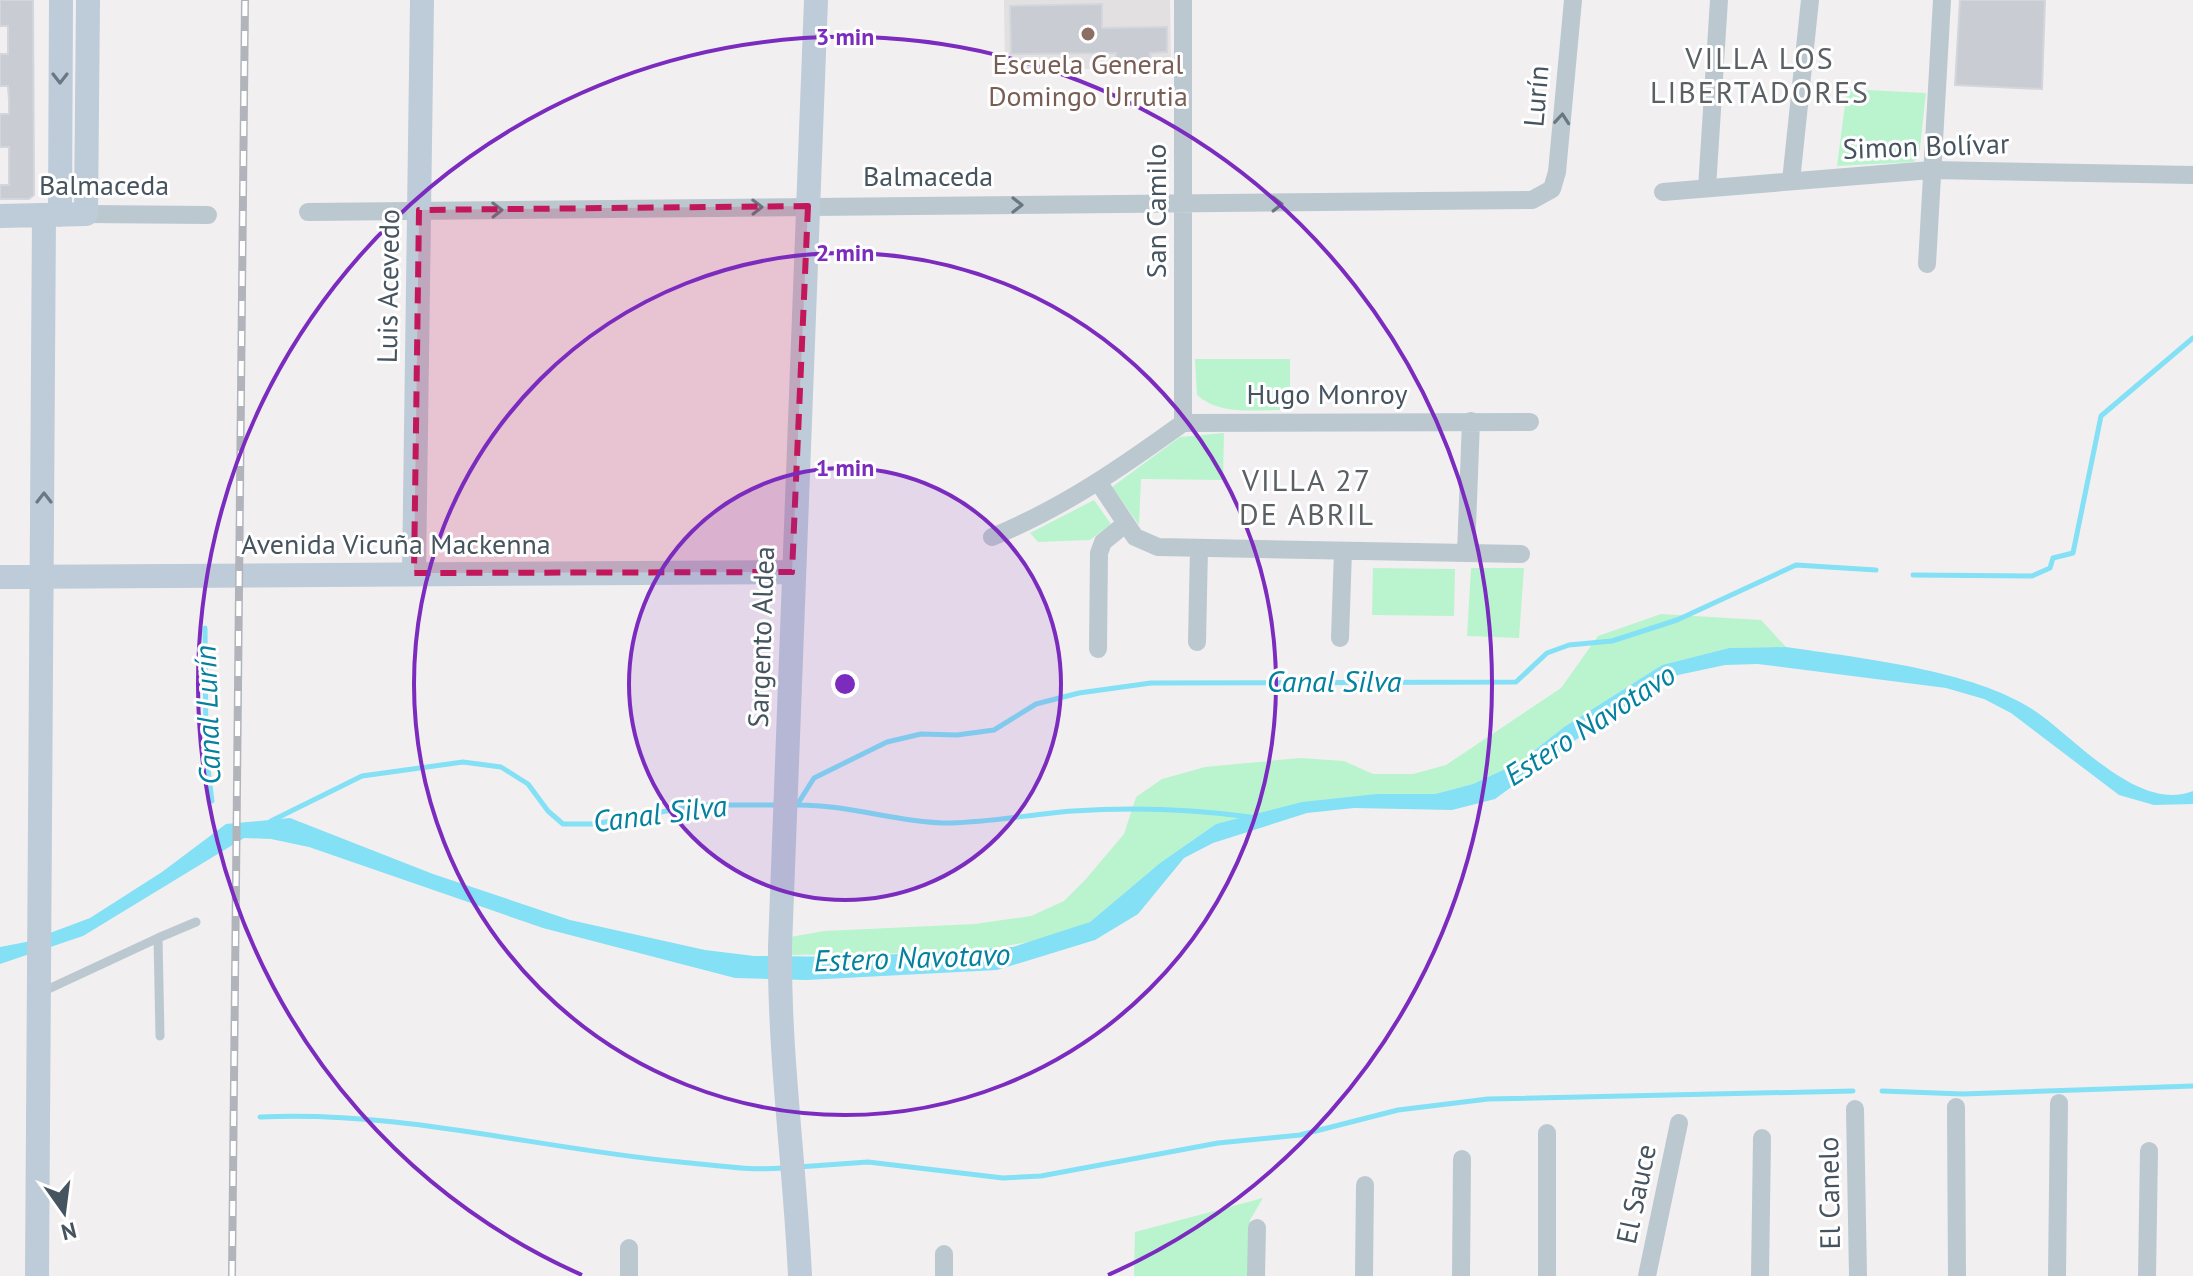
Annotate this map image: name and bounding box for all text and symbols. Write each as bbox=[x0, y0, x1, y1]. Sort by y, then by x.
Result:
text: 3 min bbox=[816, 21, 874, 52]
marker: Escuela General Domingo Urrutia bbox=[1079, 25, 1097, 43]
district label: VILLA LOS LIBERTADORES bbox=[1650, 38, 1870, 111]
place label: Escuela General Domingo Urrutia bbox=[988, 45, 1188, 114]
street label: Lurín bbox=[1514, 64, 1557, 128]
one-way arrow bbox=[51, 72, 69, 85]
one-way arrow bbox=[1553, 113, 1570, 126]
street label: Simon Bolívar bbox=[1842, 124, 2010, 167]
street label: San Camilo bbox=[1137, 144, 1174, 278]
street label: Balmaceda bbox=[863, 157, 993, 194]
street label: Balmaceda bbox=[39, 166, 169, 203]
one-way arrow bbox=[1271, 195, 1284, 213]
one-way arrow bbox=[1011, 197, 1024, 214]
one-way arrow bbox=[751, 198, 764, 215]
one-way arrow bbox=[491, 201, 504, 218]
street label: Luis Acevedo bbox=[368, 209, 407, 363]
text: 2 min bbox=[816, 237, 874, 268]
street label: Hugo Monroy bbox=[1246, 375, 1408, 412]
text: 1 min bbox=[816, 452, 874, 483]
district label: VILLA 27 DE ABRIL bbox=[1239, 460, 1375, 533]
one-way arrow bbox=[35, 491, 53, 504]
street label: Avenida Vicuña Mackenna bbox=[241, 525, 551, 562]
street label: Sargento Aldea bbox=[739, 546, 782, 728]
water label: Canal Lurín bbox=[185, 645, 228, 785]
water label: Estero Navotavo bbox=[1496, 654, 1682, 794]
water label: Canal Silva bbox=[1267, 661, 1402, 700]
centre of rings bbox=[831, 670, 859, 698]
water label: Canal Silva bbox=[591, 785, 729, 840]
water label: Estero Navotavo bbox=[813, 934, 1011, 979]
street label: El Canelo bbox=[1809, 1136, 1848, 1250]
street label: El Sauce bbox=[1607, 1141, 1664, 1247]
north arrow bbox=[24, 1172, 104, 1252]
text: N bbox=[58, 1216, 79, 1247]

